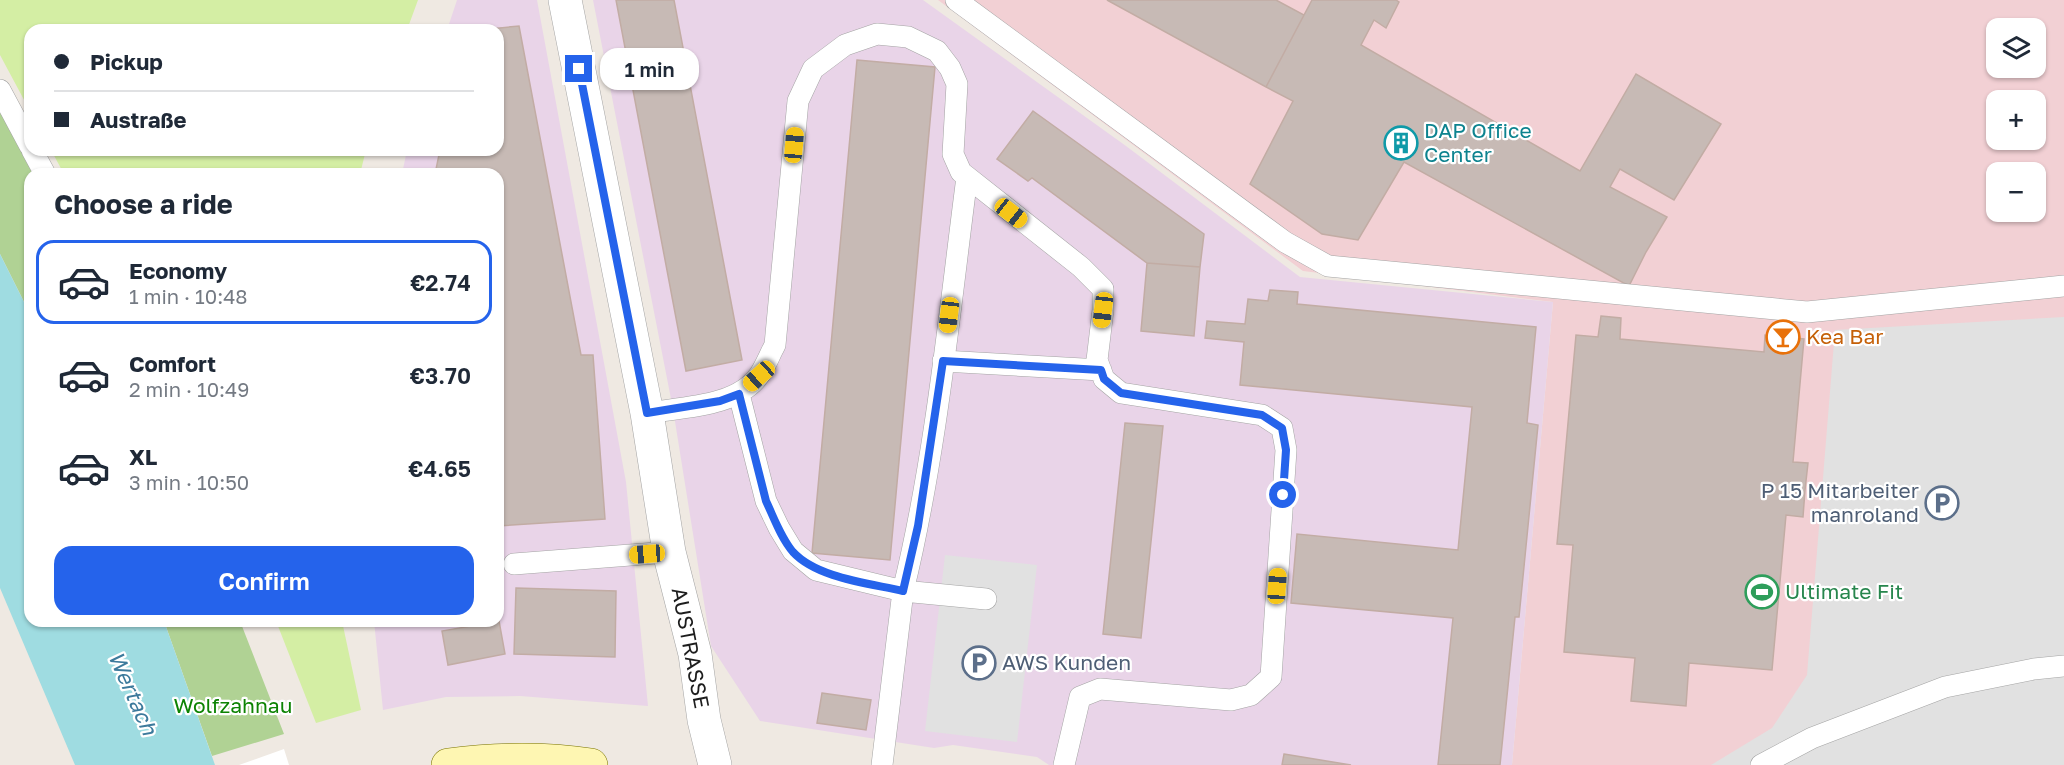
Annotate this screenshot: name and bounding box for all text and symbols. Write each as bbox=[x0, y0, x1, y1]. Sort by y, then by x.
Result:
map controls bbox=[1986, 18, 2046, 222]
button: layers bbox=[1986, 18, 2046, 78]
text: Pickup bbox=[90, 48, 163, 75]
callout: 1 min bbox=[600, 48, 699, 90]
route end bbox=[565, 55, 592, 82]
text: 1 min bbox=[624, 57, 675, 81]
button: + bbox=[1986, 90, 2046, 150]
text: Austraße bbox=[90, 106, 186, 133]
place label: DAP Office Center bbox=[1424, 117, 1532, 167]
building icon: DAP Office Center bbox=[1383, 125, 1419, 161]
car bbox=[783, 126, 805, 164]
button: − bbox=[1986, 162, 2046, 222]
text: Choose a ride bbox=[54, 188, 233, 220]
car bbox=[991, 195, 1031, 231]
icon: car bbox=[57, 255, 111, 309]
text: Economy bbox=[129, 257, 227, 284]
text: €2.74 bbox=[410, 269, 471, 296]
text: 1 min · 10:48 bbox=[129, 284, 248, 308]
car bbox=[1092, 291, 1114, 329]
car bbox=[938, 296, 960, 334]
bar icon: Kea Bar bbox=[1765, 319, 1801, 355]
place label: Kea Bar bbox=[1806, 323, 1884, 349]
icon: car bbox=[57, 348, 111, 402]
text: Comfort bbox=[129, 350, 216, 377]
car bbox=[740, 357, 778, 395]
text: €3.70 bbox=[410, 362, 471, 389]
text: 2 min · 10:49 bbox=[129, 377, 249, 401]
icon: car bbox=[57, 441, 111, 495]
text: XL bbox=[129, 443, 157, 470]
text: €4.65 bbox=[408, 455, 471, 482]
text: 3 min · 10:50 bbox=[129, 470, 249, 494]
place label: P 15 Mitarbeiter manroland bbox=[1761, 477, 1919, 527]
route start bbox=[1269, 481, 1296, 508]
parking icon: P 15 Mitarbeiter manroland bbox=[1924, 485, 1960, 521]
car bbox=[628, 544, 666, 564]
button: Confirm bbox=[54, 546, 474, 615]
car bbox=[1267, 567, 1287, 605]
sports icon: Ultimate Fit bbox=[1744, 574, 1780, 610]
place label: Ultimate Fit bbox=[1785, 578, 1903, 604]
street label: AUSTRASSE bbox=[666, 585, 715, 711]
parking icon: AWS Kunden bbox=[961, 645, 997, 681]
water label: Wertach bbox=[103, 647, 164, 740]
place label: AWS Kunden bbox=[1002, 649, 1131, 675]
park label: Wolfzahnau bbox=[174, 692, 292, 718]

